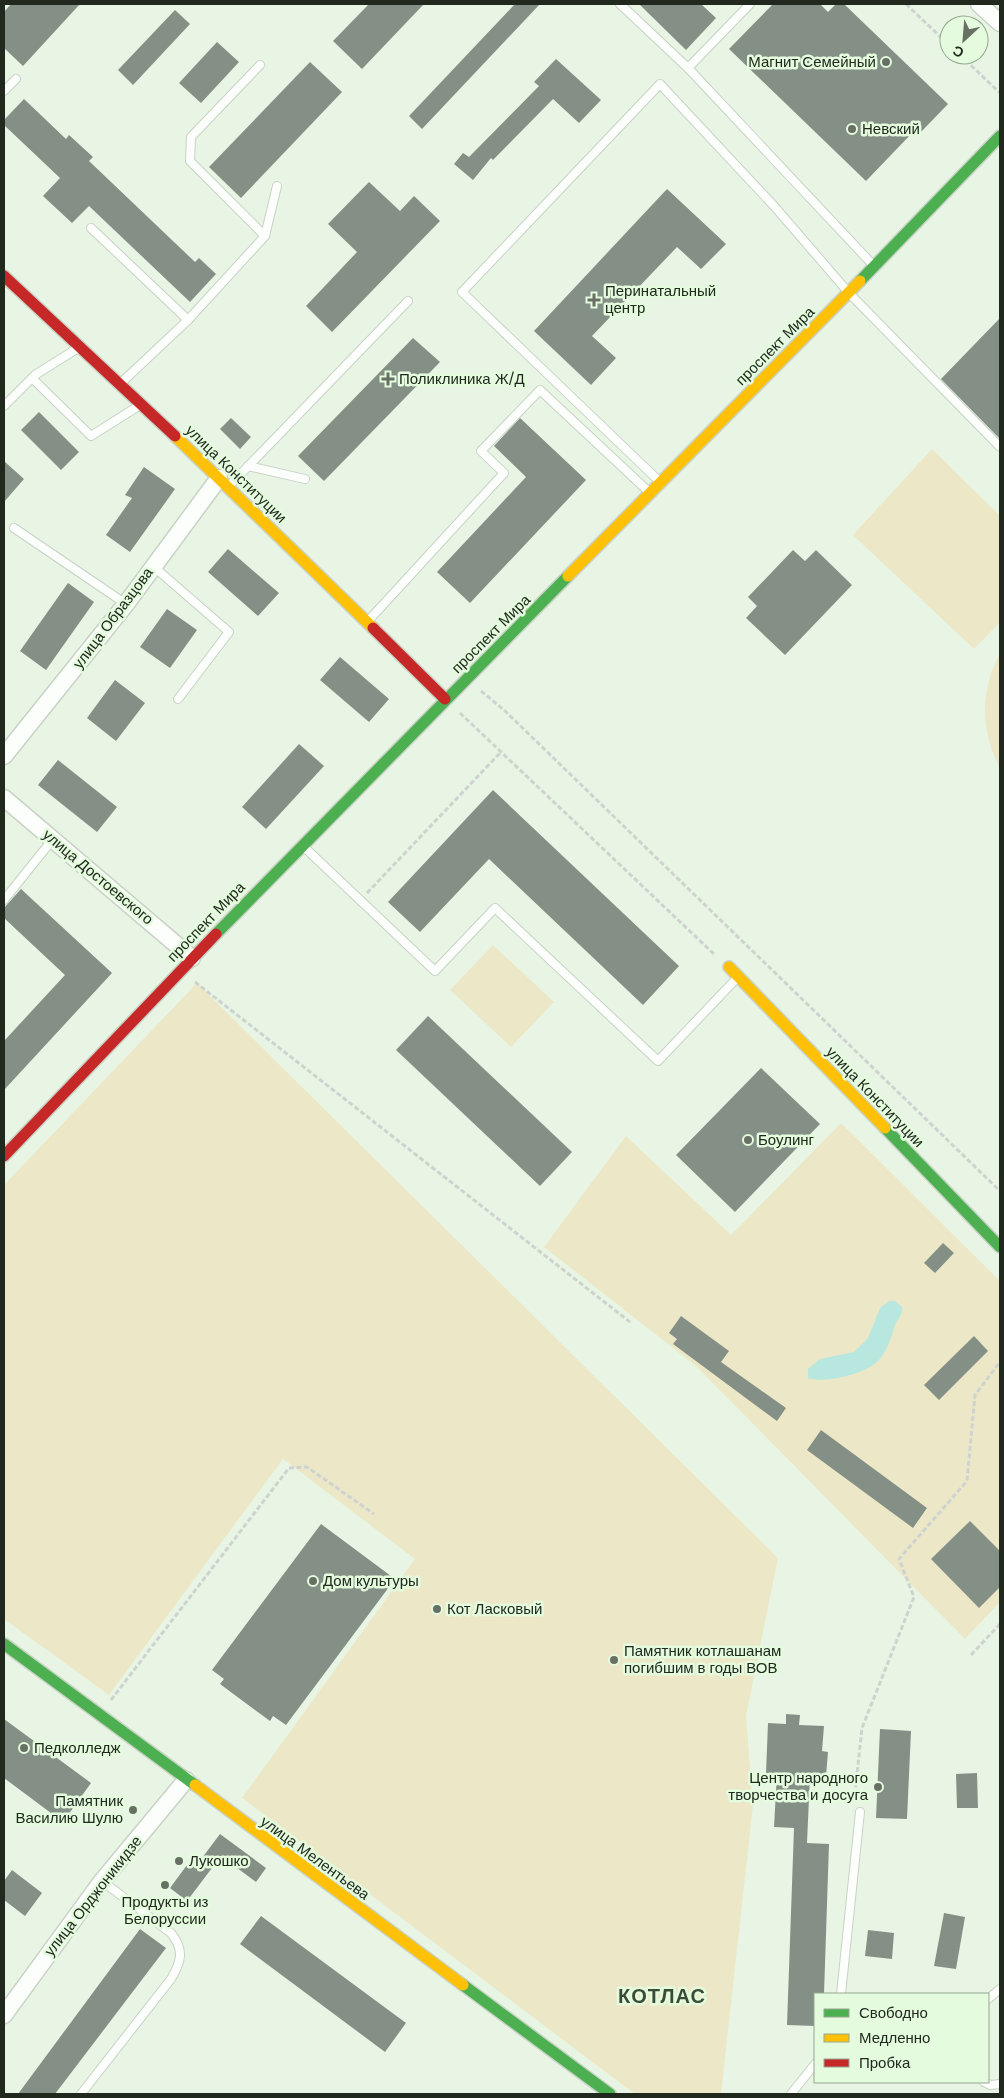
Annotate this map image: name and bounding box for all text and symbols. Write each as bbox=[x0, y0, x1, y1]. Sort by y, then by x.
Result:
north arrow bbox=[939, 15, 989, 65]
text: С bbox=[950, 41, 967, 62]
place label: Магнит Семейный bbox=[748, 52, 876, 72]
marker: Магнит Семейный bbox=[880, 56, 892, 68]
place label: Невский bbox=[862, 119, 920, 139]
marker: Невский bbox=[846, 123, 858, 135]
place label: Перинатальный центр bbox=[605, 281, 716, 318]
marker: Перинатальный центр bbox=[587, 293, 601, 307]
street label: проспект Мира bbox=[731, 302, 819, 390]
place label: Поликлиника Ж/Д bbox=[399, 369, 525, 389]
marker: Поликлиника Ж/Д bbox=[381, 372, 395, 386]
street label: улица Конституции bbox=[181, 421, 291, 527]
street label: улица Образцова bbox=[68, 563, 158, 673]
street label: проспект Мира bbox=[447, 590, 535, 678]
street label: улица Достоевского bbox=[38, 825, 158, 929]
street label: проспект Мира bbox=[163, 877, 250, 966]
street label: улица Конституции bbox=[822, 1042, 928, 1152]
place label: Боулинг bbox=[758, 1130, 815, 1150]
marker: Боулинг bbox=[742, 1134, 754, 1146]
place label: Дом культуры bbox=[323, 1571, 419, 1591]
marker: Дом культуры bbox=[307, 1575, 319, 1587]
place label: Кот Ласковый bbox=[447, 1599, 543, 1619]
marker: Кот Ласковый bbox=[431, 1603, 443, 1615]
place label: Памятник котлашанам погибшим в годы ВОВ bbox=[624, 1641, 781, 1678]
marker: Памятник котлашанам погибшим в годы ВОВ bbox=[608, 1654, 620, 1666]
place label: Педколледж bbox=[34, 1738, 121, 1758]
marker: Педколледж bbox=[18, 1742, 30, 1754]
place label: Центр народного творчества и досуга bbox=[728, 1768, 869, 1805]
marker: Центр народного творчества и досуга bbox=[872, 1781, 884, 1793]
place label: Памятник Василию Шулю bbox=[15, 1791, 123, 1828]
marker: Памятник Василию Шулю bbox=[127, 1804, 139, 1816]
street label: улица Мелентьева bbox=[256, 1812, 374, 1905]
street label: улица Орджоникидзе bbox=[40, 1832, 146, 1960]
place label: Лукошко bbox=[189, 1851, 249, 1871]
marker: Лукошко bbox=[173, 1855, 185, 1867]
marker: Продукты из Белоруссии bbox=[159, 1879, 171, 1891]
place label: Продукты из Белоруссии bbox=[121, 1892, 209, 1929]
district label: КОТЛАС bbox=[618, 1983, 706, 2009]
legend bbox=[814, 1993, 989, 2083]
text: Свободно bbox=[859, 2003, 928, 2023]
text: Медленно bbox=[859, 2028, 930, 2048]
text: Пробка bbox=[859, 2053, 911, 2073]

